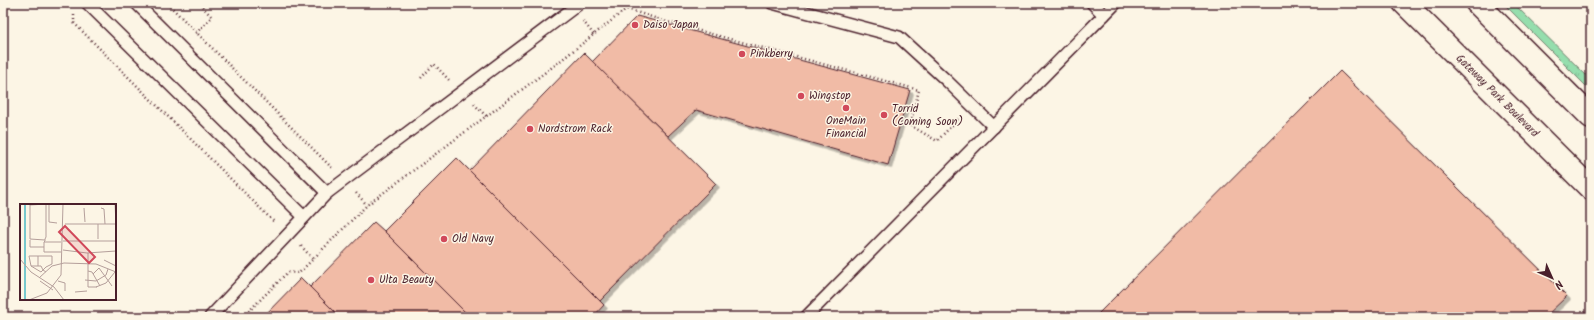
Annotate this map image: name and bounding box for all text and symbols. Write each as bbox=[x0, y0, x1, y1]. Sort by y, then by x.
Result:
place label: Daiso Japan bbox=[643, 16, 699, 34]
marker: Daiso Japan bbox=[630, 20, 640, 30]
place label: Pinkberry bbox=[750, 45, 794, 63]
marker: Pinkberry bbox=[737, 49, 747, 59]
street label: Gateway Park Boulevard bbox=[1451, 50, 1543, 142]
place label: Wingstop bbox=[809, 87, 851, 105]
marker: Wingstop bbox=[796, 91, 806, 101]
place label: Torrid (Coming Soon) bbox=[892, 100, 963, 131]
marker: OneMain Financial bbox=[841, 103, 851, 113]
marker: Torrid (Coming Soon) bbox=[879, 110, 889, 120]
place label: OneMain Financial bbox=[826, 112, 867, 143]
place label: Nordstrom Rack bbox=[538, 120, 613, 138]
marker: Nordstrom Rack bbox=[525, 124, 535, 134]
inset map bbox=[20, 204, 116, 300]
place label: Old Navy bbox=[452, 230, 495, 248]
marker: Old Navy bbox=[439, 234, 449, 244]
north arrow bbox=[1532, 258, 1572, 298]
place label: Ulta Beauty bbox=[379, 271, 435, 289]
marker: Ulta Beauty bbox=[366, 275, 376, 285]
text: N bbox=[1550, 276, 1567, 293]

